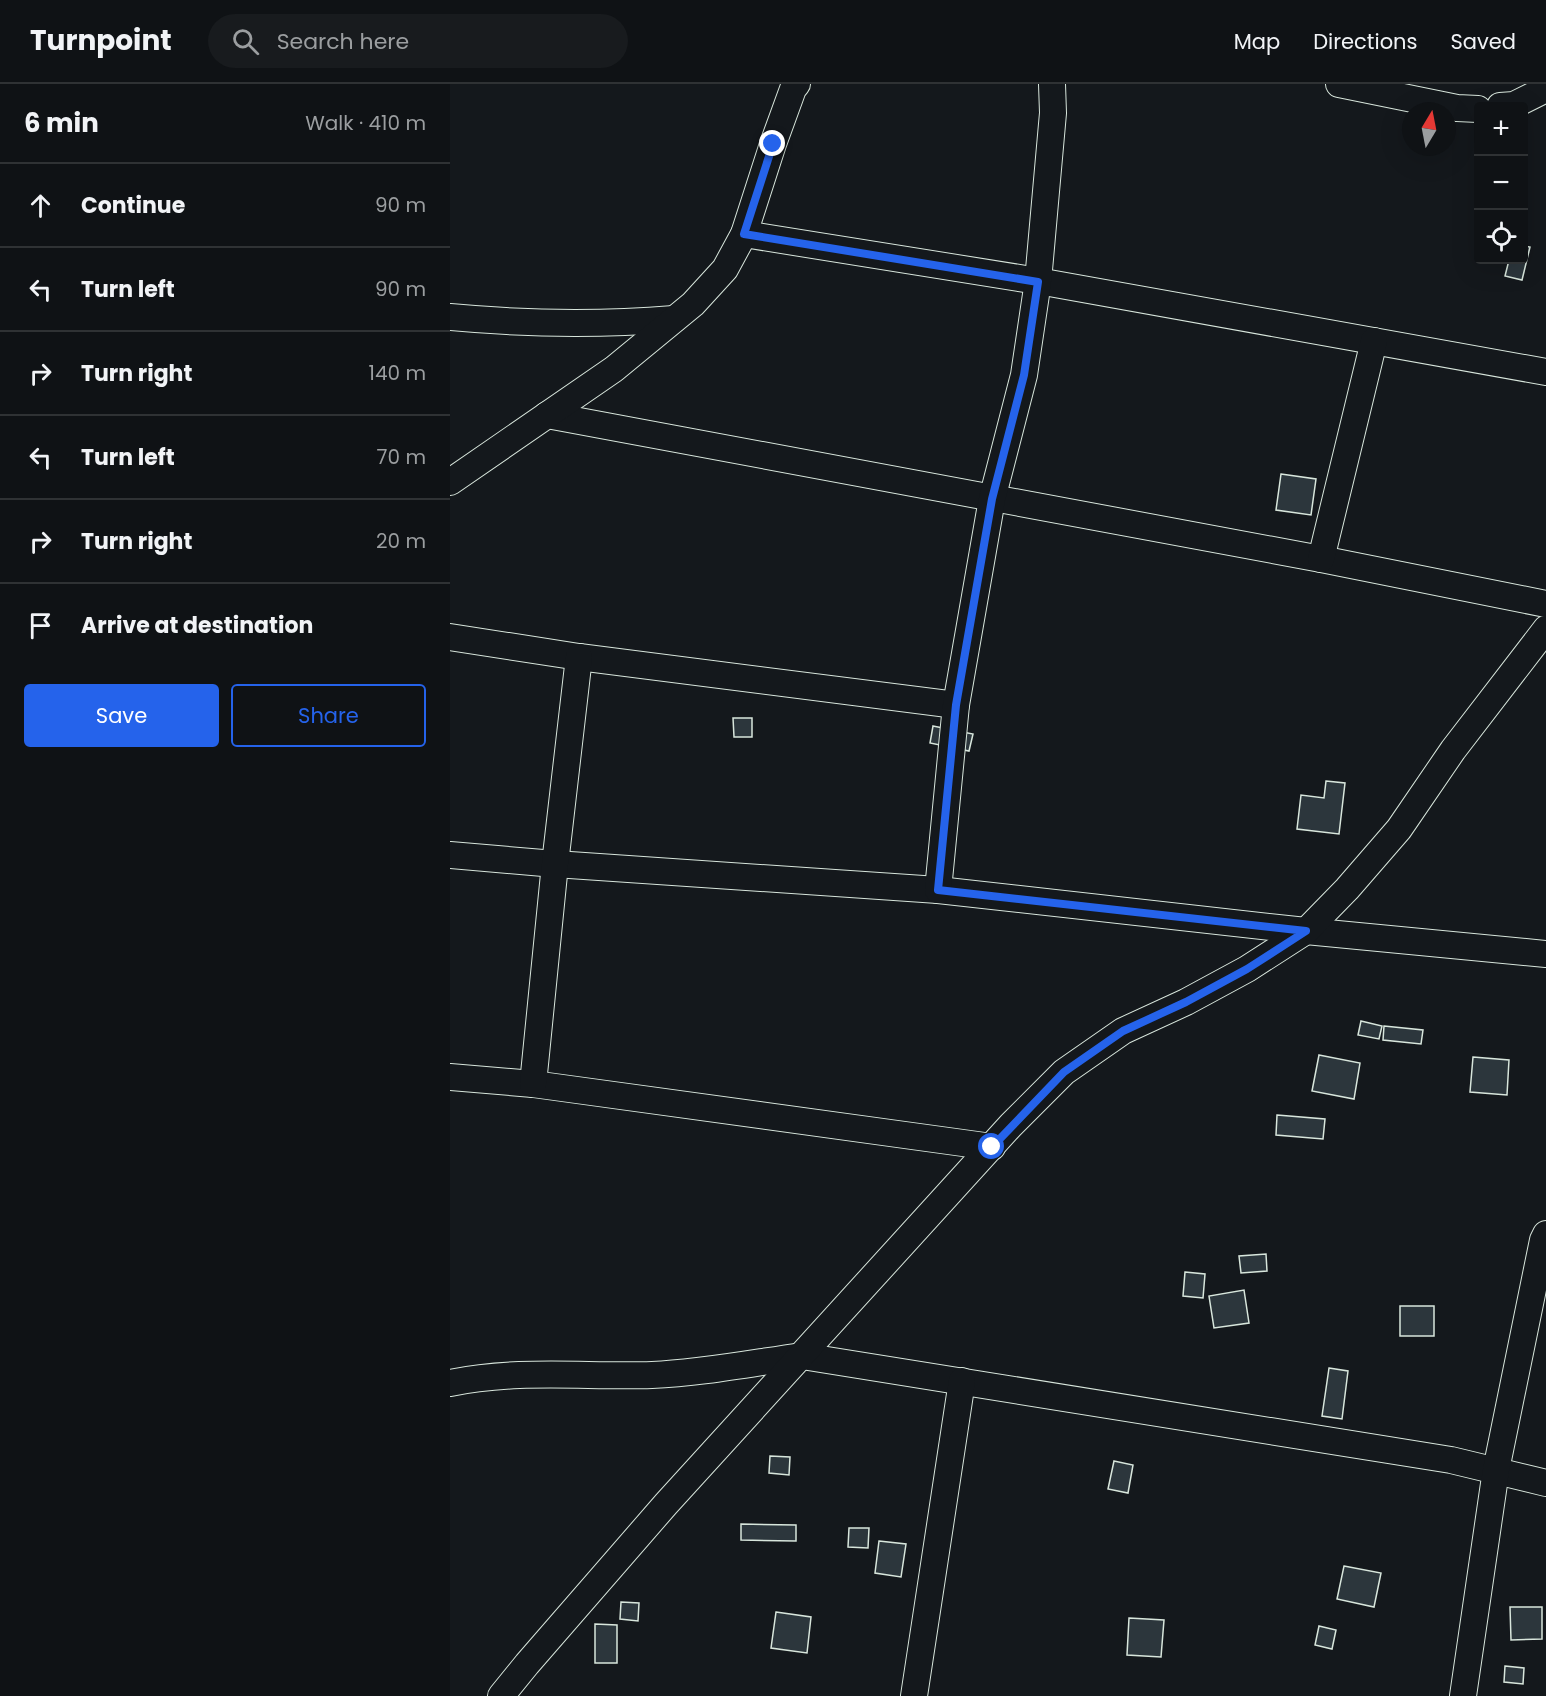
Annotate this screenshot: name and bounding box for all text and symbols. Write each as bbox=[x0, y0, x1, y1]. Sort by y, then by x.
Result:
search box bbox=[208, 14, 628, 68]
text: Turnpoint bbox=[30, 21, 172, 60]
icon: search bbox=[229, 25, 262, 58]
text: Search here bbox=[277, 26, 409, 57]
text: Map bbox=[1234, 27, 1280, 56]
text: Directions bbox=[1313, 27, 1417, 56]
text: Saved bbox=[1450, 27, 1516, 56]
north arrow bbox=[1402, 102, 1456, 156]
map controls bbox=[1474, 102, 1528, 264]
button: + bbox=[1474, 102, 1528, 156]
text: 6 min bbox=[24, 105, 99, 141]
text: Walk · 410 m bbox=[305, 109, 426, 137]
route end bbox=[759, 130, 785, 156]
button: − bbox=[1474, 156, 1528, 210]
icon: ahead bbox=[24, 189, 57, 222]
text: Continue bbox=[81, 190, 185, 221]
text: 90 m bbox=[375, 191, 426, 219]
button: locate bbox=[1474, 210, 1528, 264]
icon: left bbox=[24, 273, 57, 306]
text: Turn left bbox=[81, 274, 175, 305]
text: 90 m bbox=[375, 275, 426, 303]
icon: right bbox=[24, 357, 57, 390]
text: Turn right bbox=[81, 358, 192, 389]
text: 140 m bbox=[369, 359, 426, 387]
icon: left bbox=[24, 441, 57, 474]
text: Turn left bbox=[81, 442, 175, 473]
text: 70 m bbox=[377, 443, 426, 471]
icon: right bbox=[24, 525, 57, 558]
text: Turn right bbox=[81, 526, 192, 557]
text: 20 m bbox=[376, 527, 426, 555]
icon: arrive bbox=[24, 609, 57, 642]
text: Arrive at destination bbox=[81, 610, 313, 641]
button: Save bbox=[24, 684, 219, 747]
button: Share bbox=[231, 684, 426, 747]
route start bbox=[978, 1133, 1004, 1159]

